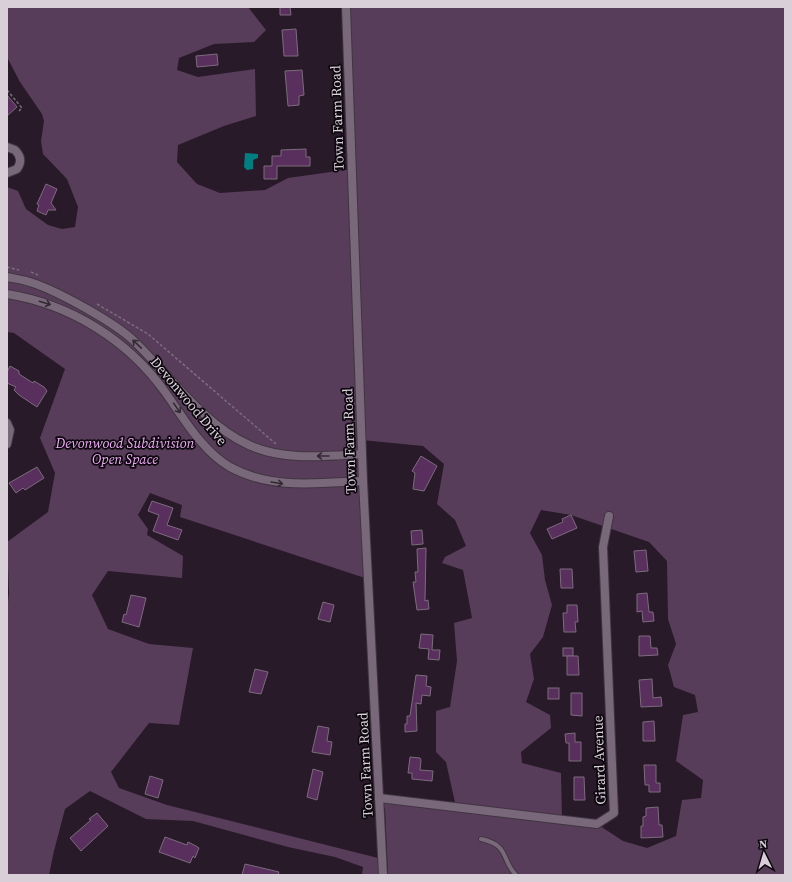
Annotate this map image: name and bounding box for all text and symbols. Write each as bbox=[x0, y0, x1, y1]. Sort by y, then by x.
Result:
street label: Town Farm Road bbox=[325, 65, 349, 171]
one-way arrow bbox=[38, 300, 50, 308]
one-way arrow bbox=[132, 339, 142, 349]
street label: Devonwood Drive bbox=[146, 352, 232, 450]
street label: Town Farm Road bbox=[337, 388, 361, 494]
one-way arrow bbox=[173, 403, 181, 414]
park label: Devonwood Subdivision Open Space bbox=[55, 433, 195, 469]
one-way arrow bbox=[317, 452, 330, 460]
one-way arrow bbox=[271, 479, 284, 487]
street label: Town Farm Road bbox=[352, 712, 378, 818]
street label: Girard Avenue bbox=[587, 715, 611, 805]
north arrow bbox=[744, 834, 784, 874]
text: N bbox=[759, 837, 768, 852]

